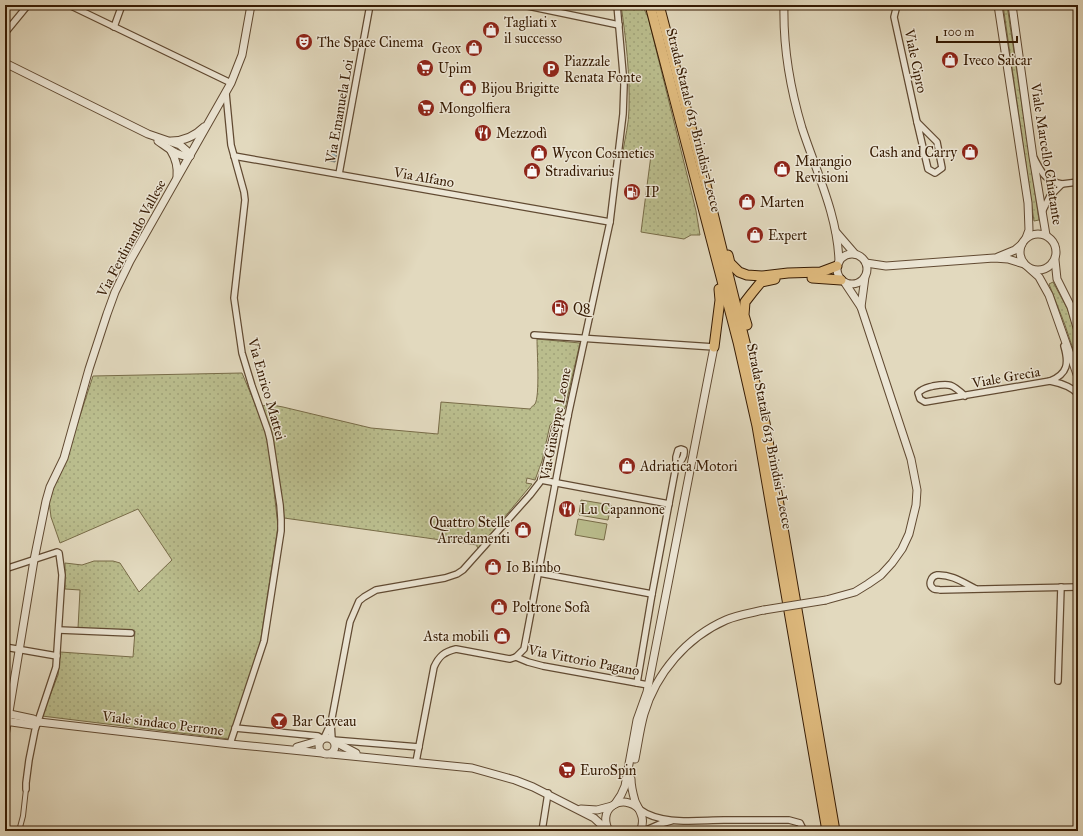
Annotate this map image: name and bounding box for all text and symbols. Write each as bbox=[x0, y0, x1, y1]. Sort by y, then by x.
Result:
place label: Tagliati x il successo bbox=[504, 14, 562, 47]
scale bar bbox=[937, 18, 1017, 44]
shop icon: Tagliati x il successo bbox=[481, 20, 501, 40]
text: 100 m bbox=[943, 25, 974, 39]
street label: Strada Statale 613 Brindisi-Lecce bbox=[662, 26, 725, 214]
street label: Viale Cipro bbox=[900, 27, 931, 95]
theatre icon: The Space Cinema bbox=[294, 32, 314, 52]
place label: The Space Cinema bbox=[317, 34, 423, 51]
shop icon: Geox bbox=[464, 38, 484, 58]
place label: Geox bbox=[432, 40, 462, 57]
shop icon: Iveco Saicar bbox=[940, 50, 960, 70]
place label: Iveco Saicar bbox=[963, 52, 1033, 69]
place label: Piazzale Renata Fonte bbox=[564, 53, 641, 86]
street label: Via Emanuela Loi bbox=[322, 58, 357, 165]
supermarket icon: Upim bbox=[415, 58, 435, 78]
parking icon: Piazzale Renata Fonte bbox=[541, 59, 561, 79]
place label: Upim bbox=[438, 60, 472, 77]
shop icon: Bijou Brigitte bbox=[458, 78, 478, 98]
place label: Bijou Brigitte bbox=[481, 80, 560, 97]
street label: Viale Marcello Chiatante bbox=[1027, 81, 1066, 226]
supermarket icon: Mongolfiera bbox=[416, 98, 436, 118]
place label: Mongolfiera bbox=[439, 100, 511, 117]
restaurant icon: Mezzodì bbox=[473, 123, 493, 143]
place label: Mezzodì bbox=[496, 125, 547, 142]
shop icon: Cash and Carry bbox=[960, 142, 980, 162]
shop icon: Wycon Cosmetics bbox=[529, 143, 549, 163]
place label: Cash and Carry bbox=[870, 144, 957, 161]
place label: Wycon Cosmetics bbox=[552, 145, 654, 162]
place label: Marangio Revisioni bbox=[795, 153, 852, 186]
shop icon: Marangio Revisioni bbox=[772, 159, 792, 179]
shop icon: Stradivarius bbox=[522, 161, 542, 181]
place label: Stradivarius bbox=[545, 163, 614, 180]
street label: Via Alfano bbox=[391, 164, 455, 191]
street label: Via Ferdinando Vallese bbox=[93, 177, 170, 301]
fuel station icon: IP bbox=[622, 182, 642, 202]
place label: IP bbox=[645, 184, 659, 201]
shop icon: Marten bbox=[737, 192, 757, 212]
place label: Marten bbox=[760, 194, 804, 211]
shop icon: Expert bbox=[745, 225, 765, 245]
place label: Expert bbox=[768, 227, 807, 244]
fuel station icon: Q8 bbox=[550, 298, 570, 318]
place label: Q8 bbox=[573, 300, 593, 317]
street label: Via Enrico Mattei bbox=[244, 335, 289, 442]
street label: Strada Statale 613 Brindisi-Lecce bbox=[743, 342, 796, 531]
street label: Viale Grecia bbox=[970, 363, 1042, 392]
street label: Via Giuseppe Leone bbox=[536, 366, 575, 483]
shop icon: Adriatica Motori bbox=[617, 456, 637, 476]
place label: Adriatica Motori bbox=[639, 458, 738, 475]
restaurant icon: Lu Capannone bbox=[557, 499, 577, 519]
place label: Lu Capannone bbox=[580, 501, 665, 518]
place label: Quattro Stelle Arredamenti bbox=[429, 514, 510, 547]
shop icon: Quattro Stelle Arredamenti bbox=[513, 520, 533, 540]
shop icon: Io Bimbo bbox=[483, 557, 503, 577]
place label: Io Bimbo bbox=[506, 559, 561, 576]
shop icon: Poltrone Sofà bbox=[489, 597, 509, 617]
place label: Poltrone Sofà bbox=[512, 599, 590, 616]
shop icon: Asta mobili bbox=[492, 626, 512, 646]
place label: Asta mobili bbox=[422, 628, 489, 645]
street label: Via Vittorio Pagano bbox=[526, 641, 641, 680]
street label: Viale sindaco Perrone bbox=[100, 707, 225, 739]
bar icon: Bar Caveau bbox=[269, 711, 289, 731]
place label: Bar Caveau bbox=[292, 713, 357, 730]
supermarket icon: EuroSpin bbox=[557, 760, 577, 780]
place label: EuroSpin bbox=[580, 762, 637, 779]

